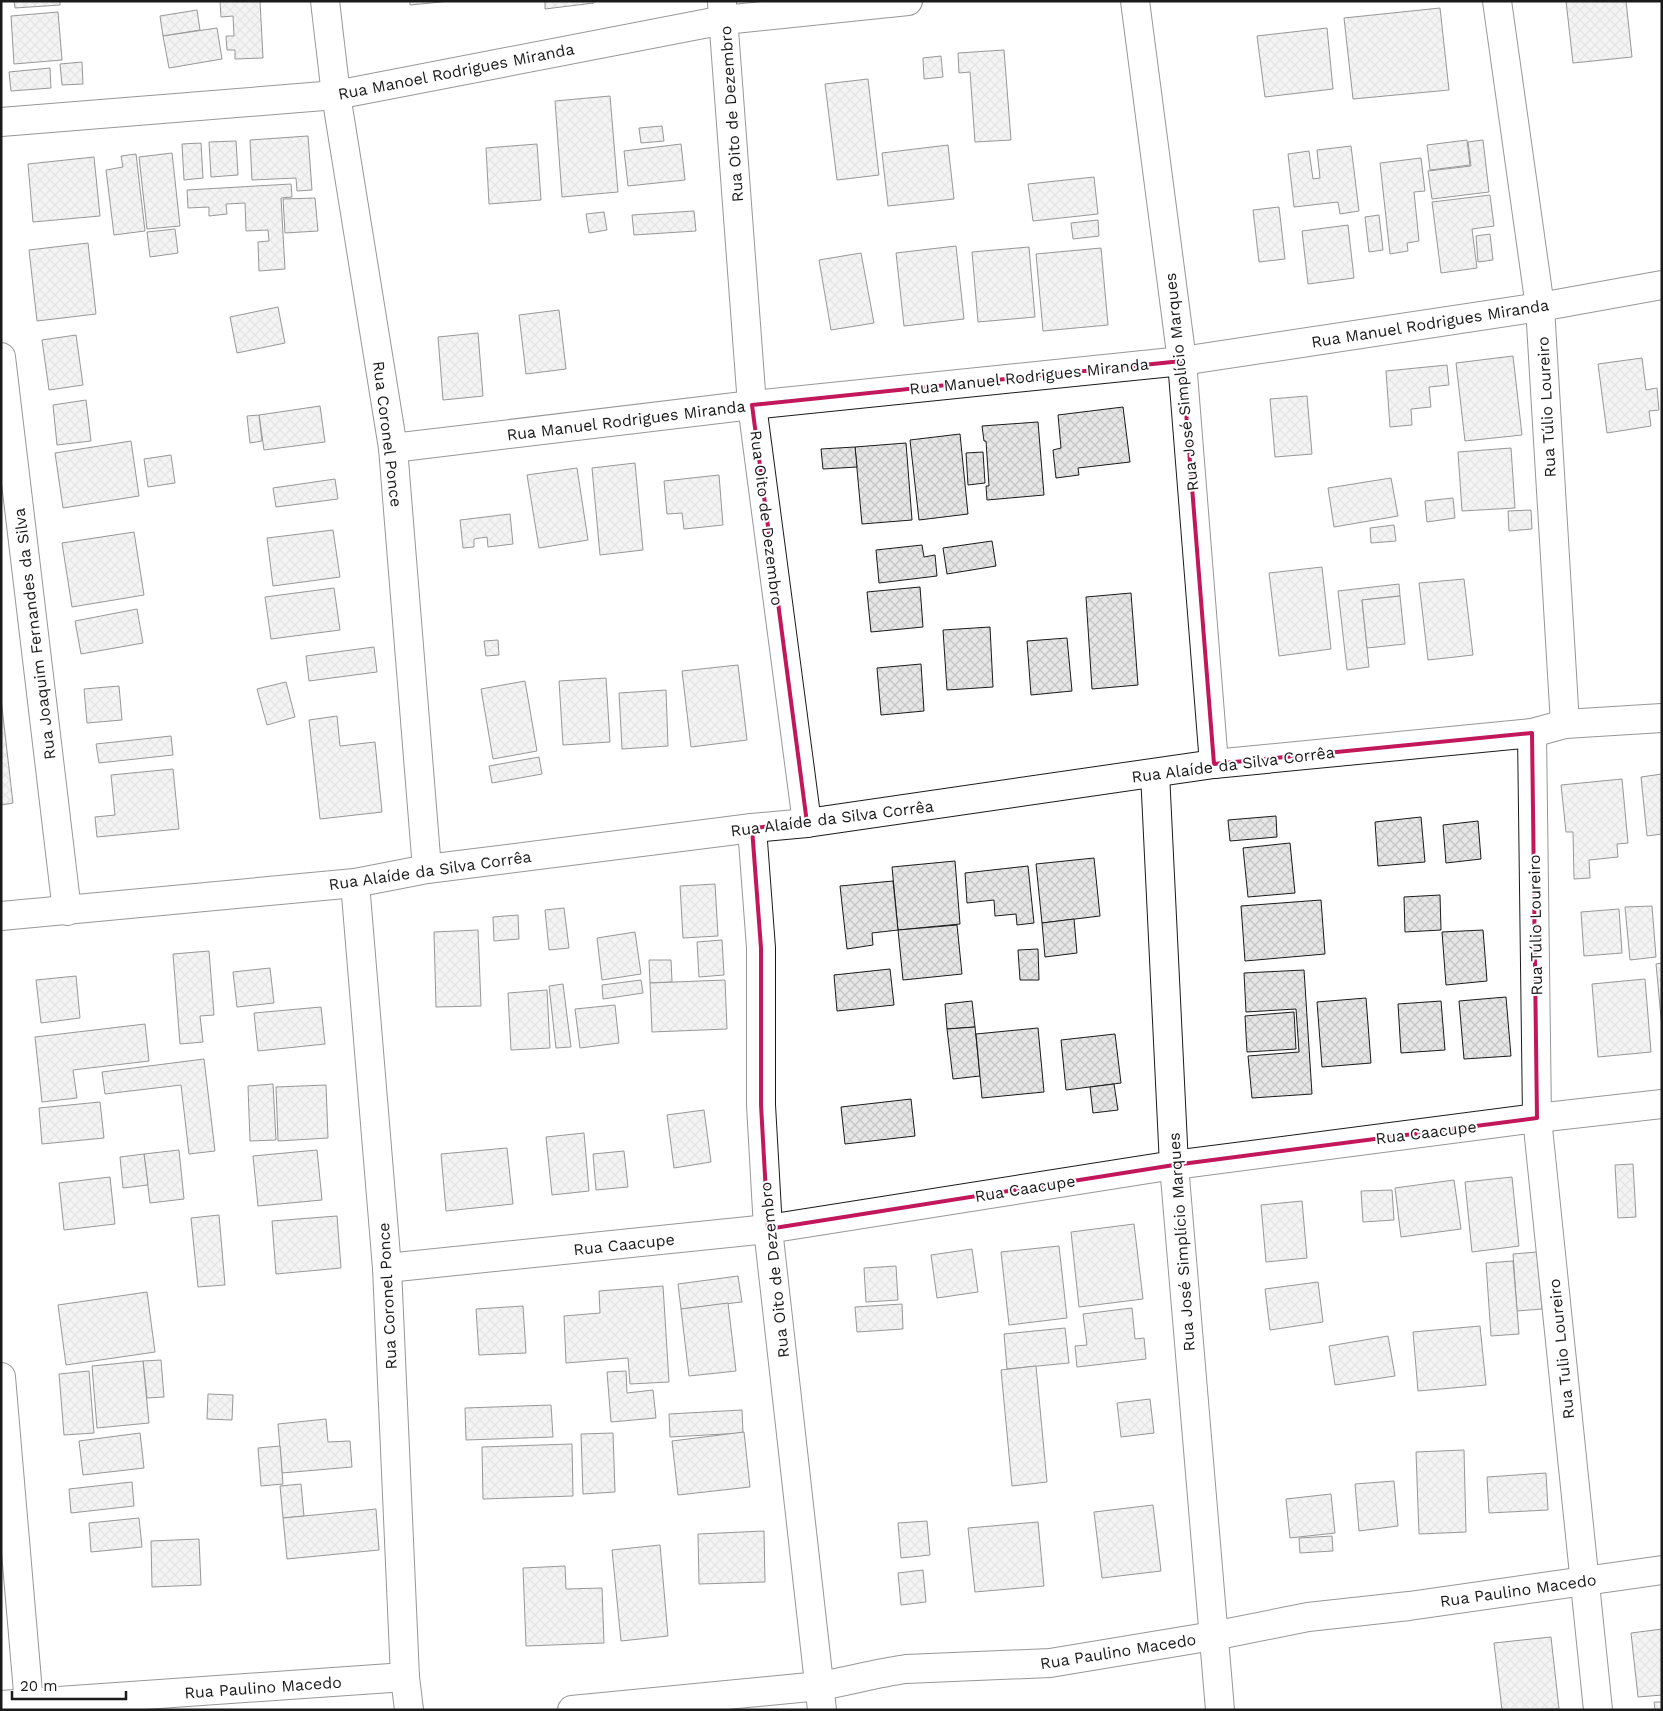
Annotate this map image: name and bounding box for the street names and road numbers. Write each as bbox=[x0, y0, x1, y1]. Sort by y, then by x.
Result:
street label: Rua Oito de Dezembro bbox=[716, 25, 747, 203]
street label: Rua Manoel Rodrigues Miranda bbox=[336, 39, 576, 104]
street label: Rua José Simplício Marques bbox=[1161, 272, 1202, 492]
street label: Rua Manuel Rodrigues Miranda bbox=[1310, 295, 1550, 352]
street label: Rua Túlio Loureiro bbox=[1533, 336, 1560, 478]
street label: Rua Manuel Rodrigues Miranda bbox=[908, 354, 1150, 399]
street label: Rua Coronel Ponce bbox=[369, 360, 406, 508]
street label: Rua Manuel Rodrigues Miranda bbox=[506, 396, 747, 445]
street label: Rua Oito de Dezembro bbox=[746, 429, 787, 607]
street label: Rua Joaquim Fernandes da Silva bbox=[10, 507, 59, 761]
street label: Rua Alaíde da Silva Corrêa bbox=[1130, 743, 1336, 786]
street label: Rua Alaíde da Silva Corrêa bbox=[729, 797, 935, 840]
street label: Rua Alaíde da Silva Corrêa bbox=[328, 847, 533, 894]
street label: Rua Túlio Loureiro bbox=[1525, 854, 1546, 996]
street label: Rua Caacupe bbox=[1374, 1117, 1478, 1148]
street label: Rua José Simplício Marques bbox=[1164, 1132, 1199, 1352]
street label: Rua Caacupe bbox=[973, 1171, 1077, 1206]
street label: Rua Oito de Dezembro bbox=[756, 1181, 793, 1359]
street label: Rua Coronel Ponce bbox=[374, 1222, 401, 1370]
street label: Rua Caacupe bbox=[573, 1230, 676, 1259]
street label: Rua Tulio Loureiro bbox=[1545, 1278, 1578, 1420]
street label: Rua Paulino Macedo bbox=[1439, 1570, 1597, 1611]
street label: Rua Paulino Macedo bbox=[1039, 1630, 1197, 1673]
street label: Rua Paulino Macedo bbox=[184, 1673, 342, 1702]

